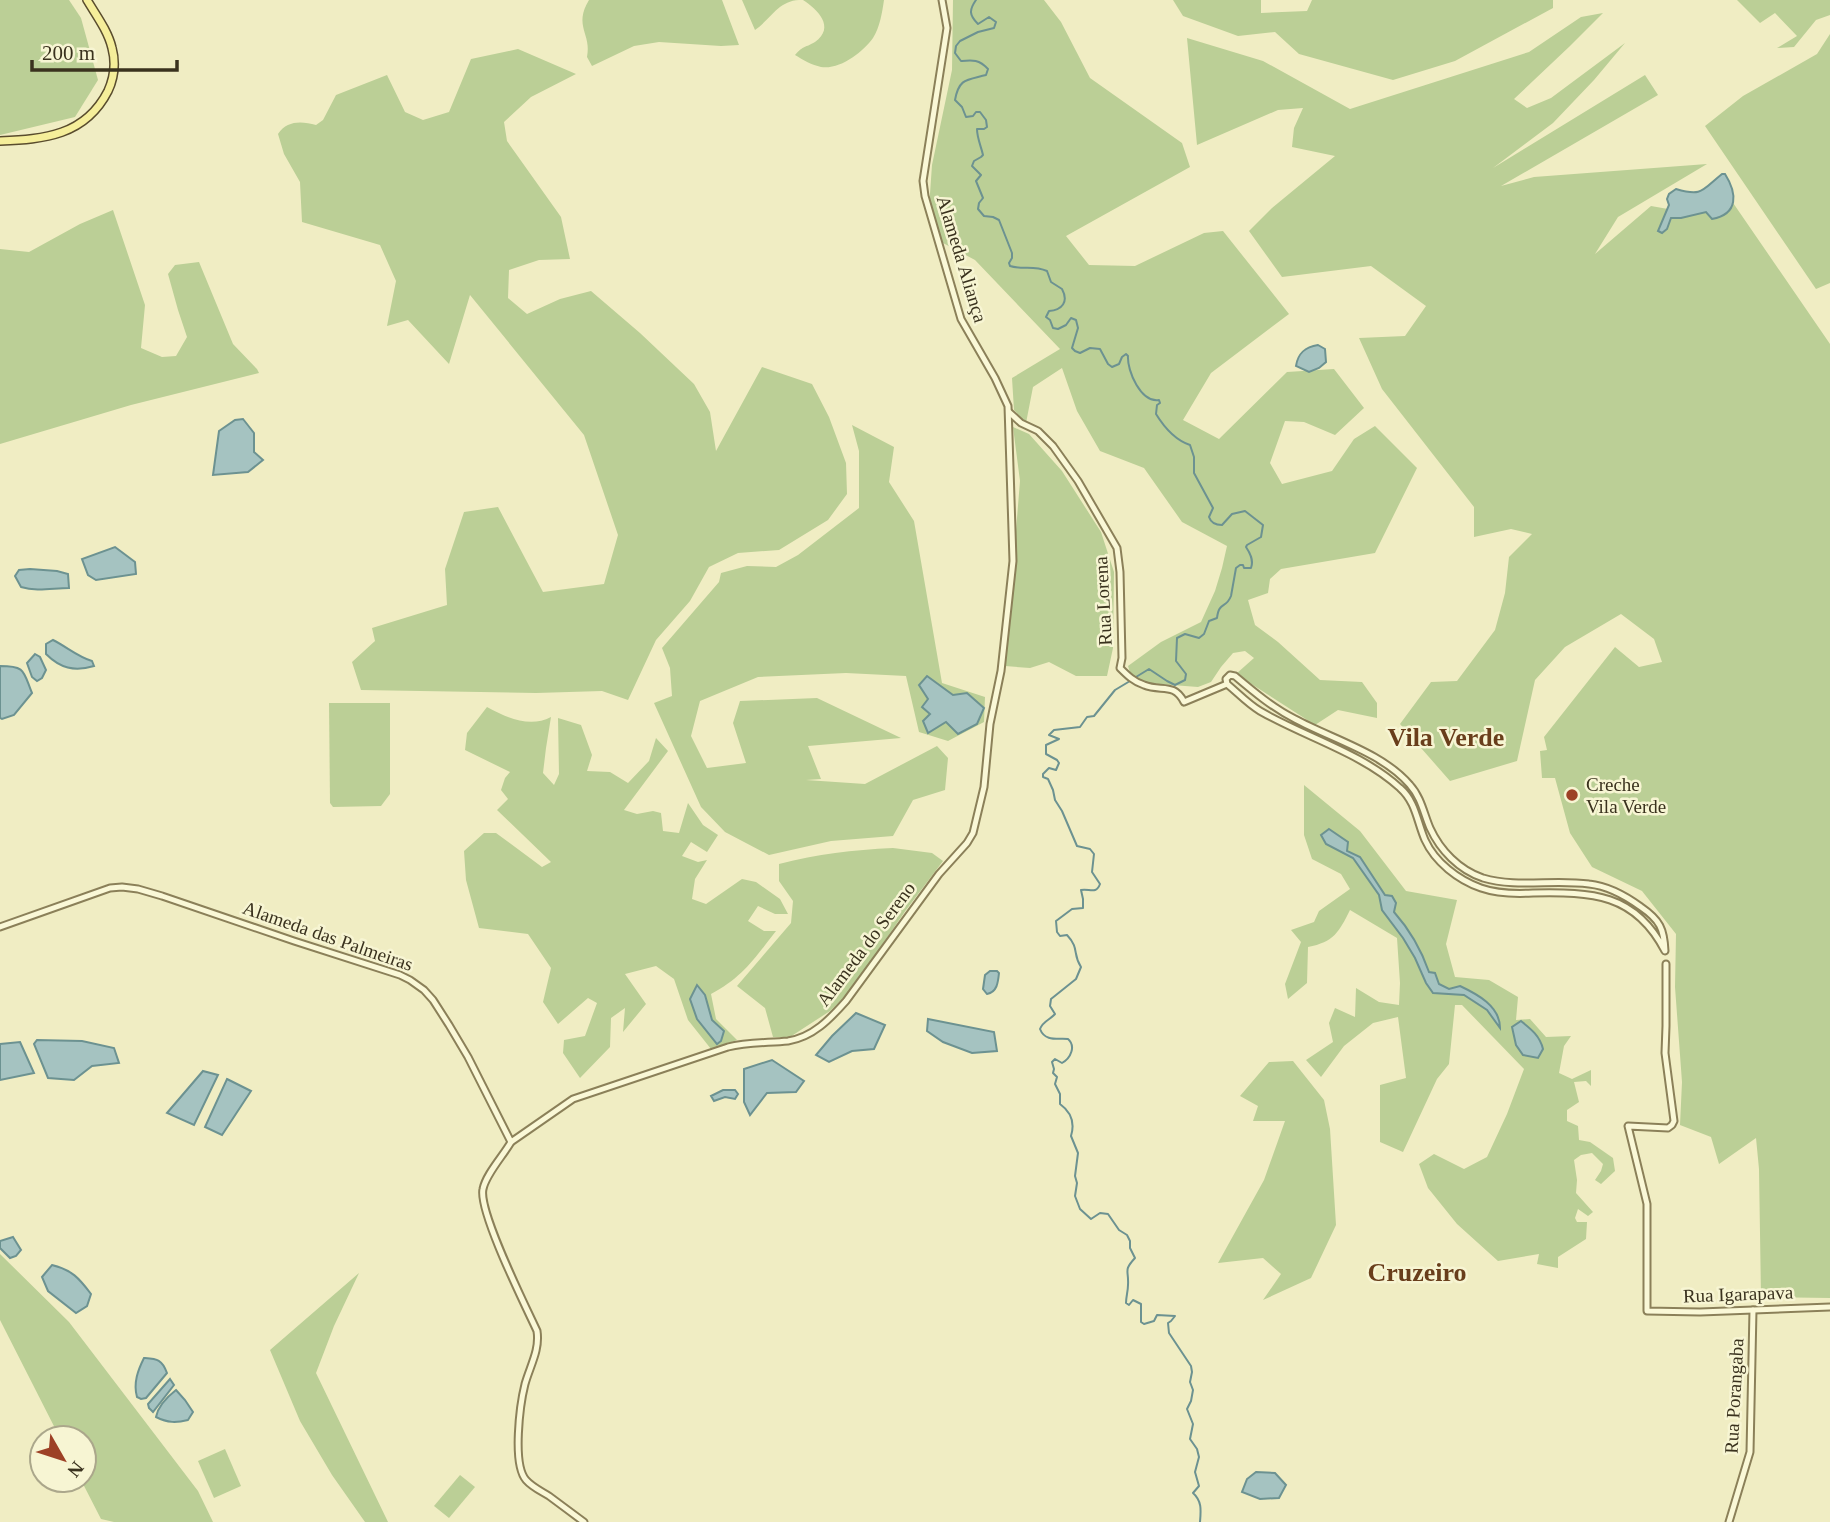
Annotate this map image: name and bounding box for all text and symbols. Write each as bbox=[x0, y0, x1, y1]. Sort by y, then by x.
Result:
scale bar bbox=[32, 28, 177, 72]
text: 200 m bbox=[42, 41, 95, 65]
street label: Alameda Aliança bbox=[933, 193, 991, 325]
street label: Rua Lorena bbox=[1090, 555, 1116, 646]
district label: Vila Verde bbox=[1388, 723, 1504, 752]
place label: Creche Vila Verde bbox=[1586, 774, 1666, 817]
marker: Creche Vila Verde bbox=[1564, 787, 1580, 803]
street label: Alameda do Sereno bbox=[813, 878, 919, 1010]
street label: Alameda das Palmeiras bbox=[240, 897, 416, 975]
district label: Cruzeiro bbox=[1367, 1258, 1467, 1287]
street label: Rua Igarapava bbox=[1683, 1282, 1794, 1306]
street label: Rua Porangaba bbox=[1720, 1337, 1748, 1454]
north arrow bbox=[28, 1424, 98, 1494]
text: N bbox=[63, 1457, 88, 1482]

